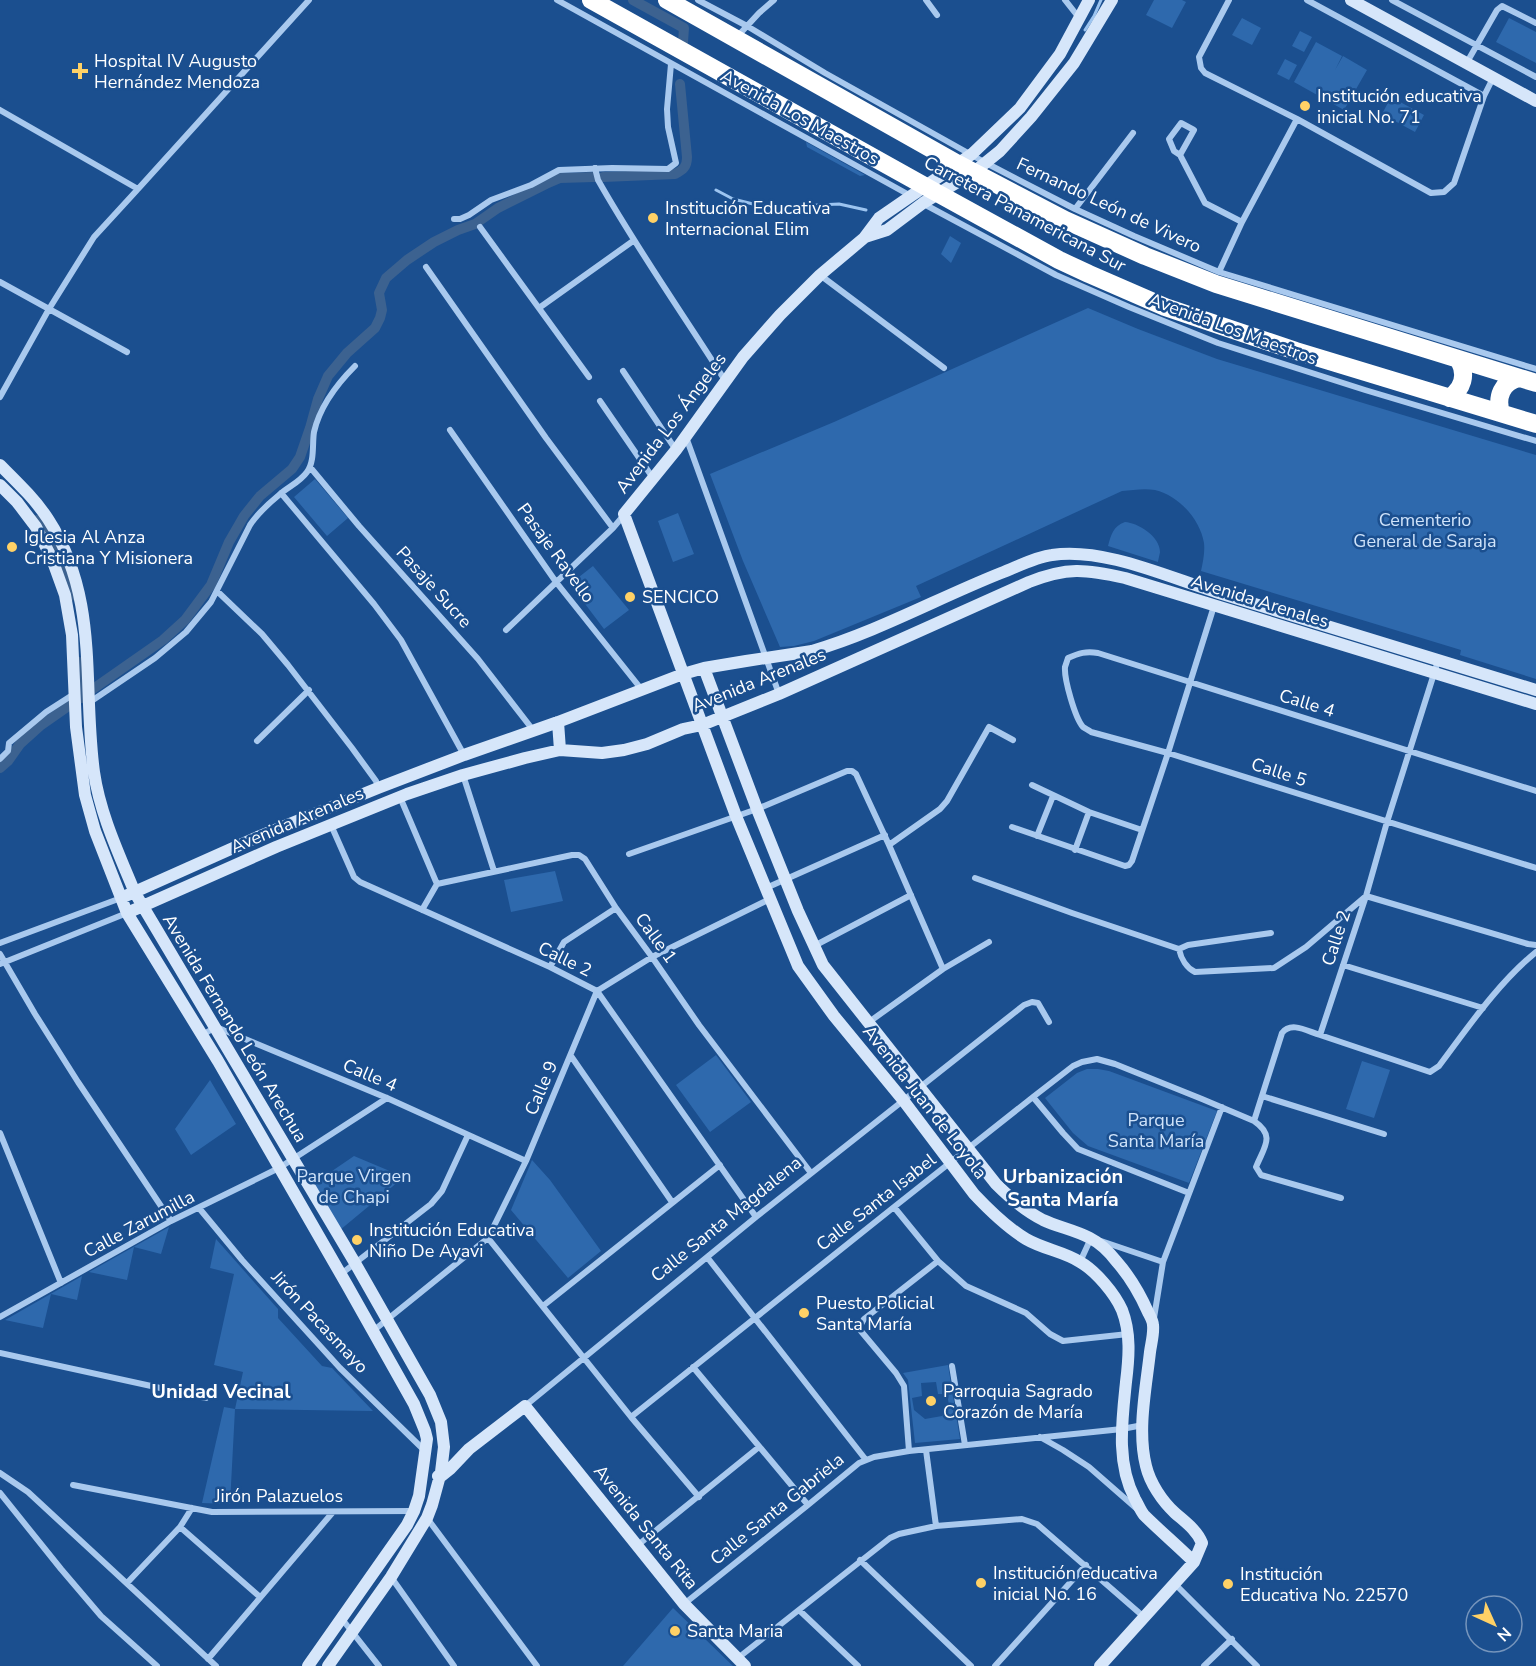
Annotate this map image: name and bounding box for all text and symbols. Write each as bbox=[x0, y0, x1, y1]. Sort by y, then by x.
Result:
place label: Hospital IV Augusto Hernández Mendoza bbox=[94, 49, 260, 94]
marker: Hospital IV Augusto Hernández Mendoza bbox=[71, 62, 89, 80]
street label: Avenida Los Maestros bbox=[716, 63, 884, 171]
place label: Institución educativa inicial No. 71 bbox=[1317, 84, 1482, 129]
marker: Institución educativa inicial No. 71 bbox=[1298, 99, 1312, 113]
street label: Carretera Panamericana Sur bbox=[920, 150, 1131, 278]
street label: Fernando León de Vivero bbox=[1013, 152, 1205, 258]
place label: Institución Educativa Internacional Elim bbox=[665, 196, 831, 241]
marker: Institución Educativa Internacional Elim bbox=[646, 211, 660, 225]
street label: Avenida Los Maestros bbox=[1145, 287, 1321, 371]
street label: Avenida Los Ángeles bbox=[610, 348, 732, 498]
street label: Pasaje Ravello bbox=[512, 498, 600, 608]
park label: Cementerio General de Saraja bbox=[1353, 508, 1497, 553]
place label: Iglesia Al Anza Cristiana Y Misionera bbox=[24, 525, 193, 570]
marker: Iglesia Al Anza Cristiana Y Misionera bbox=[5, 540, 19, 554]
street label: Pasaje Sucre bbox=[391, 541, 477, 633]
street label: Avenida Arenales bbox=[1188, 569, 1332, 633]
place label: SENCICO bbox=[642, 585, 719, 609]
marker: SENCICO bbox=[623, 590, 637, 604]
street label: Avenida Arenales bbox=[688, 642, 830, 718]
street label: Calle 4 bbox=[1276, 683, 1338, 723]
street label: Calle 5 bbox=[1248, 752, 1310, 792]
street label: Avenida Arenales bbox=[227, 781, 367, 859]
street label: Calle 2 bbox=[1316, 907, 1356, 969]
street label: Calle 1 bbox=[630, 908, 682, 968]
street label: Avenida Fernando León Arechua bbox=[157, 909, 313, 1147]
street label: Calle 2 bbox=[534, 936, 596, 982]
street label: Avenida Juan de Loyola bbox=[857, 1020, 993, 1184]
street label: Calle 4 bbox=[339, 1053, 401, 1097]
street label: Calle 9 bbox=[519, 1057, 563, 1119]
park label: Parque Santa María bbox=[1108, 1108, 1204, 1153]
street label: Calle Santa Isabel bbox=[811, 1147, 941, 1256]
street label: Calle Santa Magdalena bbox=[646, 1151, 806, 1287]
district label: Urbanización Santa María bbox=[1003, 1163, 1123, 1213]
park label: Parque Virgen de Chapi bbox=[297, 1164, 411, 1209]
street label: Calle Zarumilla bbox=[79, 1185, 199, 1263]
place label: Institución Educativa Niño De Ayavi bbox=[369, 1218, 535, 1263]
marker: Institución Educativa Niño De Ayavi bbox=[350, 1233, 364, 1247]
street label: Jirón Pacasmayo bbox=[265, 1265, 374, 1379]
place label: Puesto Policial Santa María bbox=[816, 1291, 935, 1336]
marker: Puesto Policial Santa María bbox=[797, 1306, 811, 1320]
district label: Unidad Vecinal bbox=[151, 1378, 291, 1405]
place label: Parroquia Sagrado Corazón de María bbox=[943, 1379, 1093, 1424]
marker: Parroquia Sagrado Corazón de María bbox=[924, 1394, 938, 1408]
street label: Calle Santa Gabriela bbox=[705, 1448, 849, 1570]
street label: Avenida Santa Rita bbox=[588, 1460, 704, 1594]
street label: Jirón Palazuelos bbox=[214, 1484, 343, 1508]
place label: Institución educativa inicial No. 16 bbox=[993, 1561, 1158, 1606]
place label: Institución Educativa No. 22570 bbox=[1240, 1562, 1408, 1607]
marker: Institución educativa inicial No. 16 bbox=[974, 1576, 988, 1590]
marker: Institución Educativa No. 22570 bbox=[1221, 1577, 1235, 1591]
north arrow bbox=[1464, 1594, 1524, 1654]
place label: Santa Maria bbox=[687, 1619, 783, 1643]
text: N bbox=[1492, 1622, 1516, 1646]
marker: Santa Maria bbox=[668, 1624, 682, 1638]

